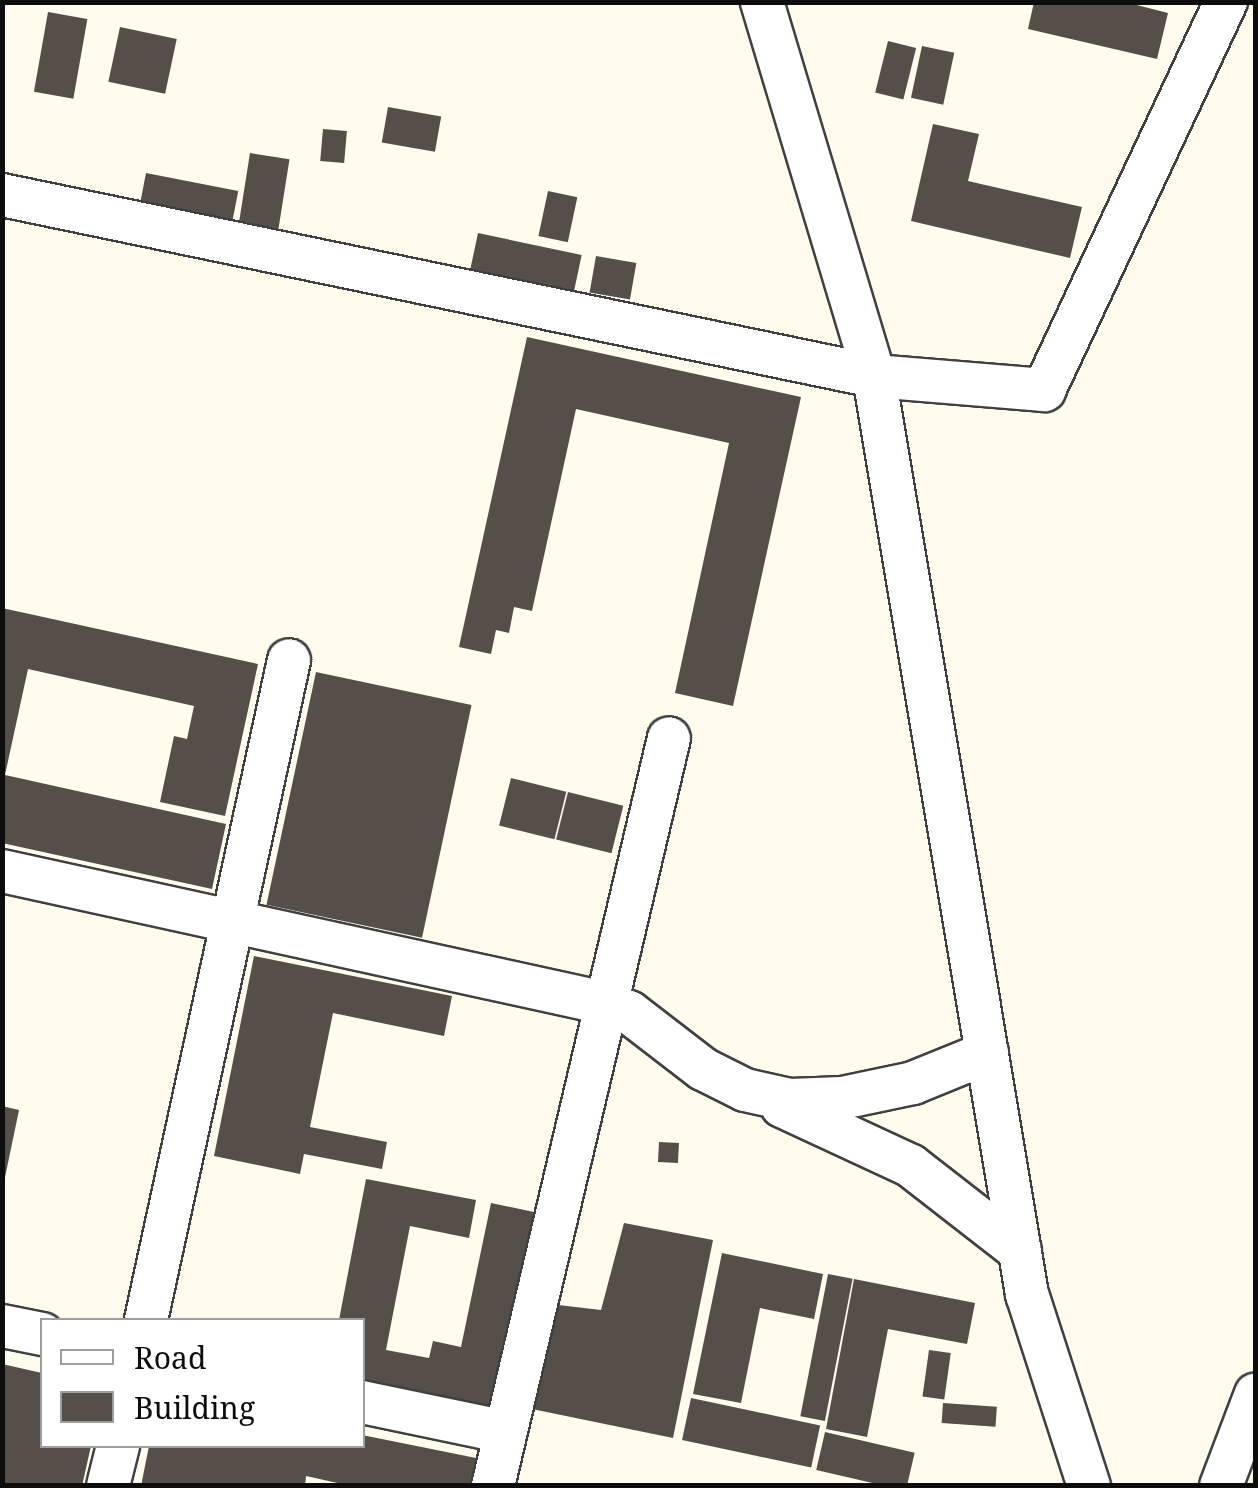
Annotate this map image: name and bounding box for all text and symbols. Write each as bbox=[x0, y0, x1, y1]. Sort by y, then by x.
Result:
legend bbox=[40, 1318, 365, 1448]
text: Road bbox=[134, 1337, 206, 1378]
text: Building bbox=[134, 1387, 255, 1428]

